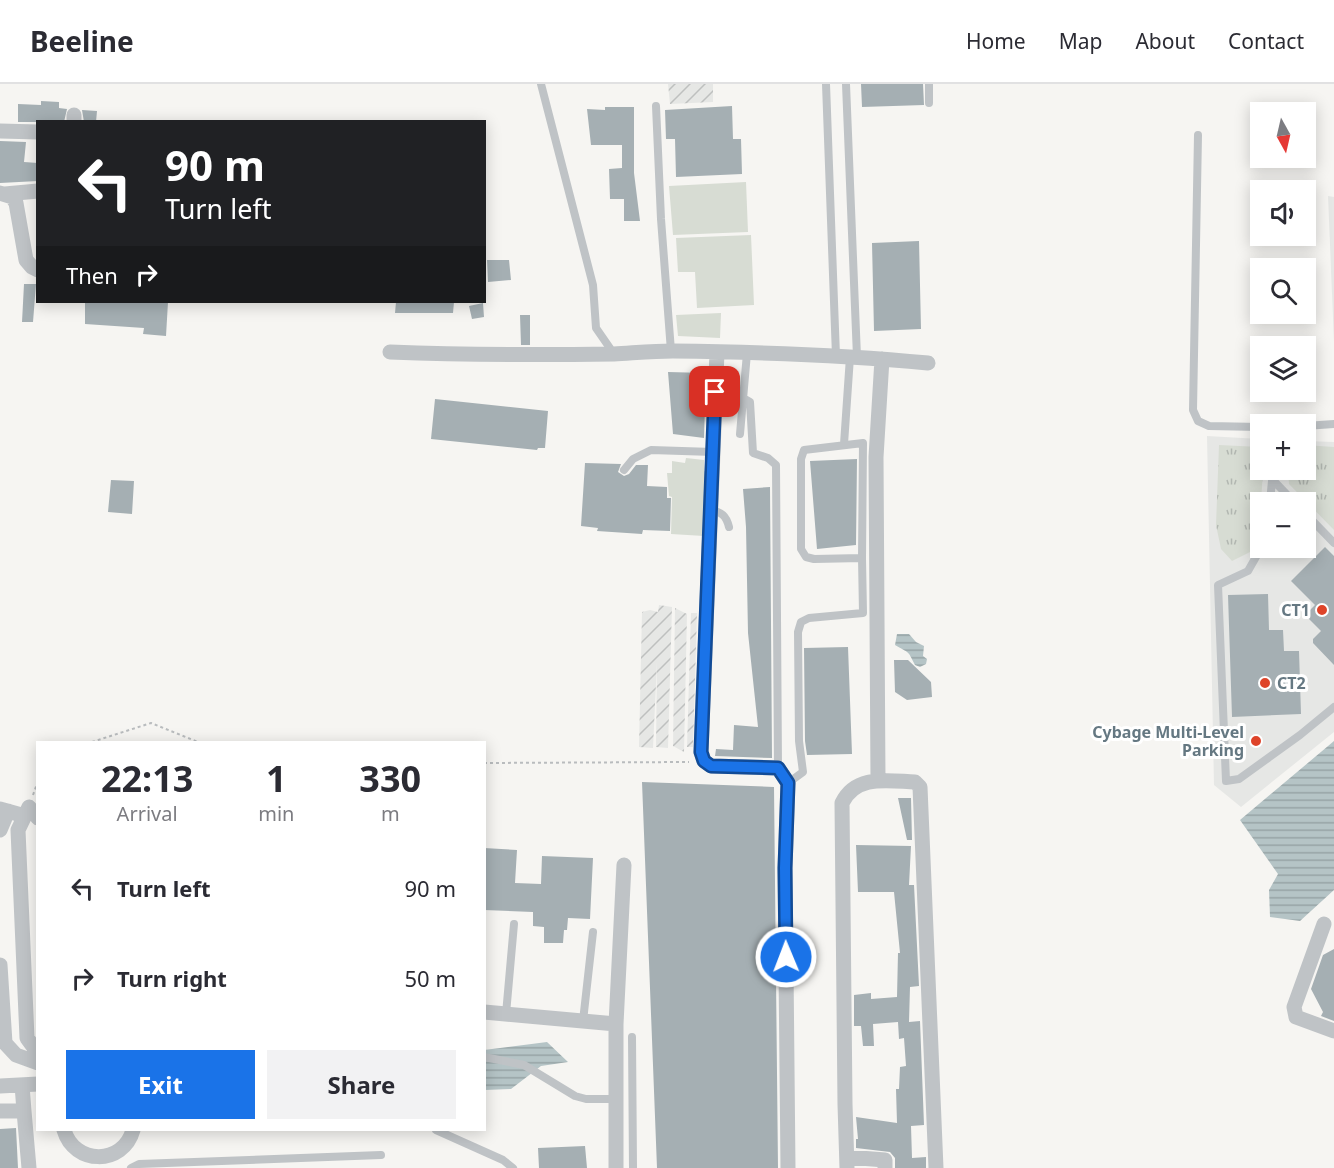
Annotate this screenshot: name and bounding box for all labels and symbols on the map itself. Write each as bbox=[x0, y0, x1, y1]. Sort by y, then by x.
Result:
north arrow bbox=[1250, 102, 1316, 168]
pin bbox=[689, 366, 740, 417]
place label: CT1 bbox=[1281, 599, 1310, 621]
marker: CT1 bbox=[1315, 603, 1329, 617]
place label: CT2 bbox=[1277, 672, 1306, 694]
marker: CT2 bbox=[1258, 676, 1272, 690]
place label: Cybage Multi-Level Parking bbox=[1092, 721, 1244, 761]
marker: Cybage Multi-Level Parking bbox=[1249, 734, 1263, 748]
position arrow bbox=[754, 925, 818, 989]

